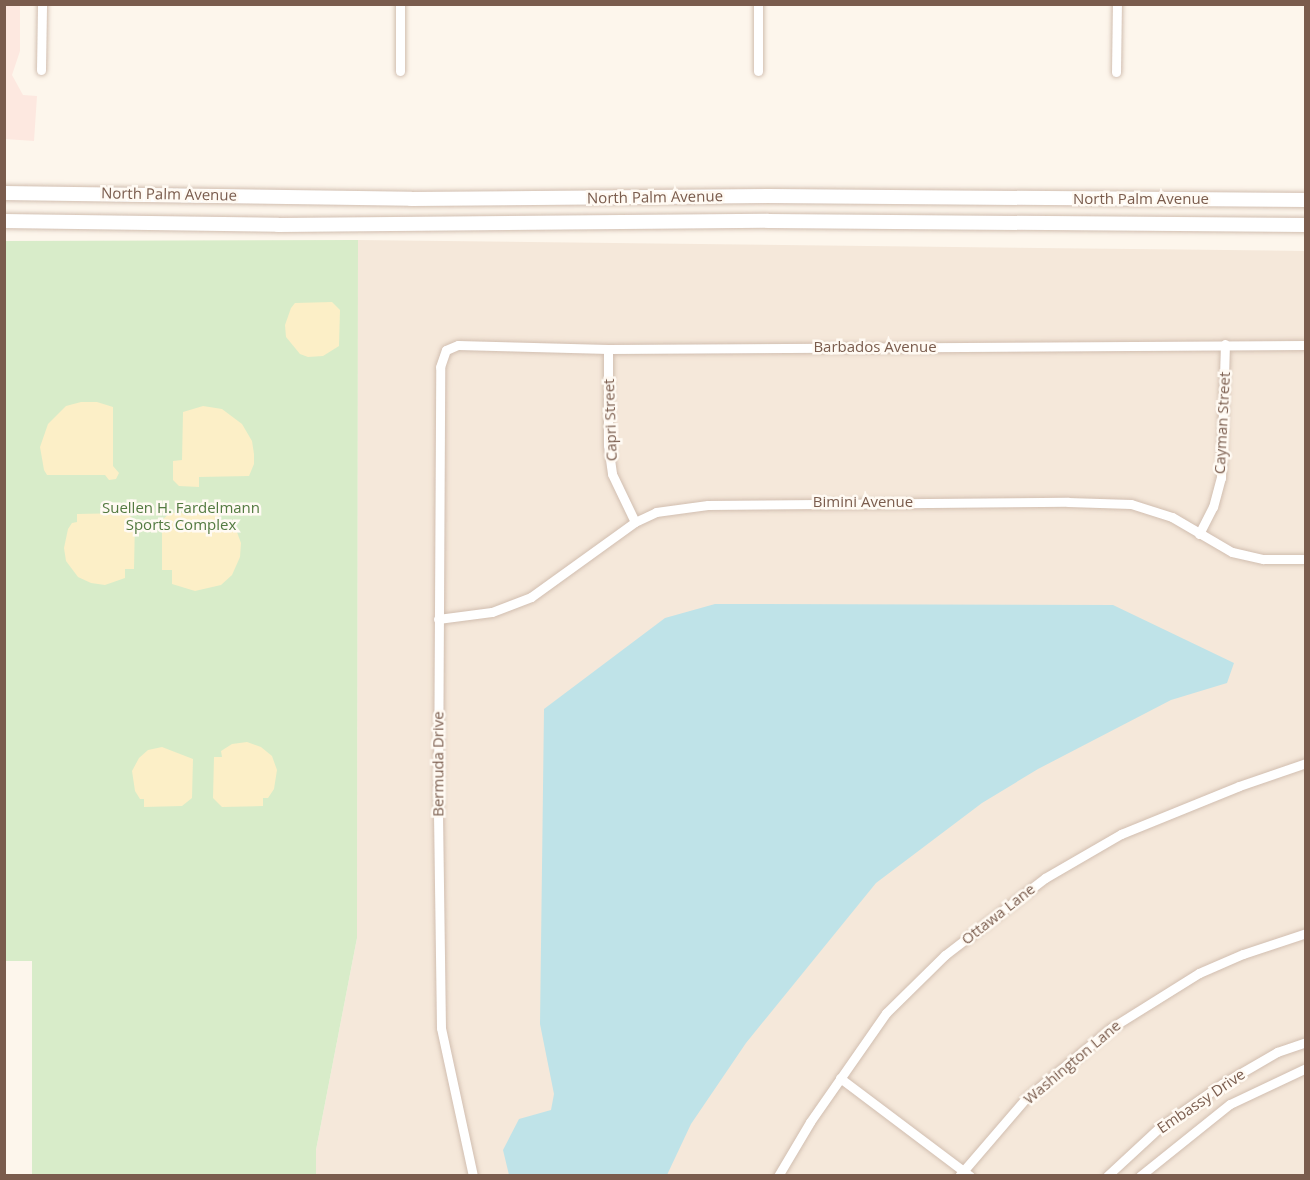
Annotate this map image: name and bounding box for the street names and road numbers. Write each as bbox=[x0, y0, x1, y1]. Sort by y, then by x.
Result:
street label: North Palm Avenue bbox=[101, 184, 237, 204]
street label: North Palm Avenue bbox=[587, 187, 723, 207]
street label: North Palm Avenue bbox=[1073, 190, 1209, 208]
street label: Barbados Avenue bbox=[813, 338, 937, 356]
street label: Cayman Street bbox=[1210, 371, 1234, 475]
street label: Capri Street bbox=[600, 378, 620, 462]
street label: Bimini Avenue bbox=[813, 493, 913, 511]
street label: Bermuda Drive bbox=[429, 711, 447, 817]
street label: Ottawa Lane bbox=[958, 880, 1038, 948]
street label: Washington Lane bbox=[1020, 1016, 1124, 1108]
street label: Embassy Drive bbox=[1154, 1065, 1248, 1137]

